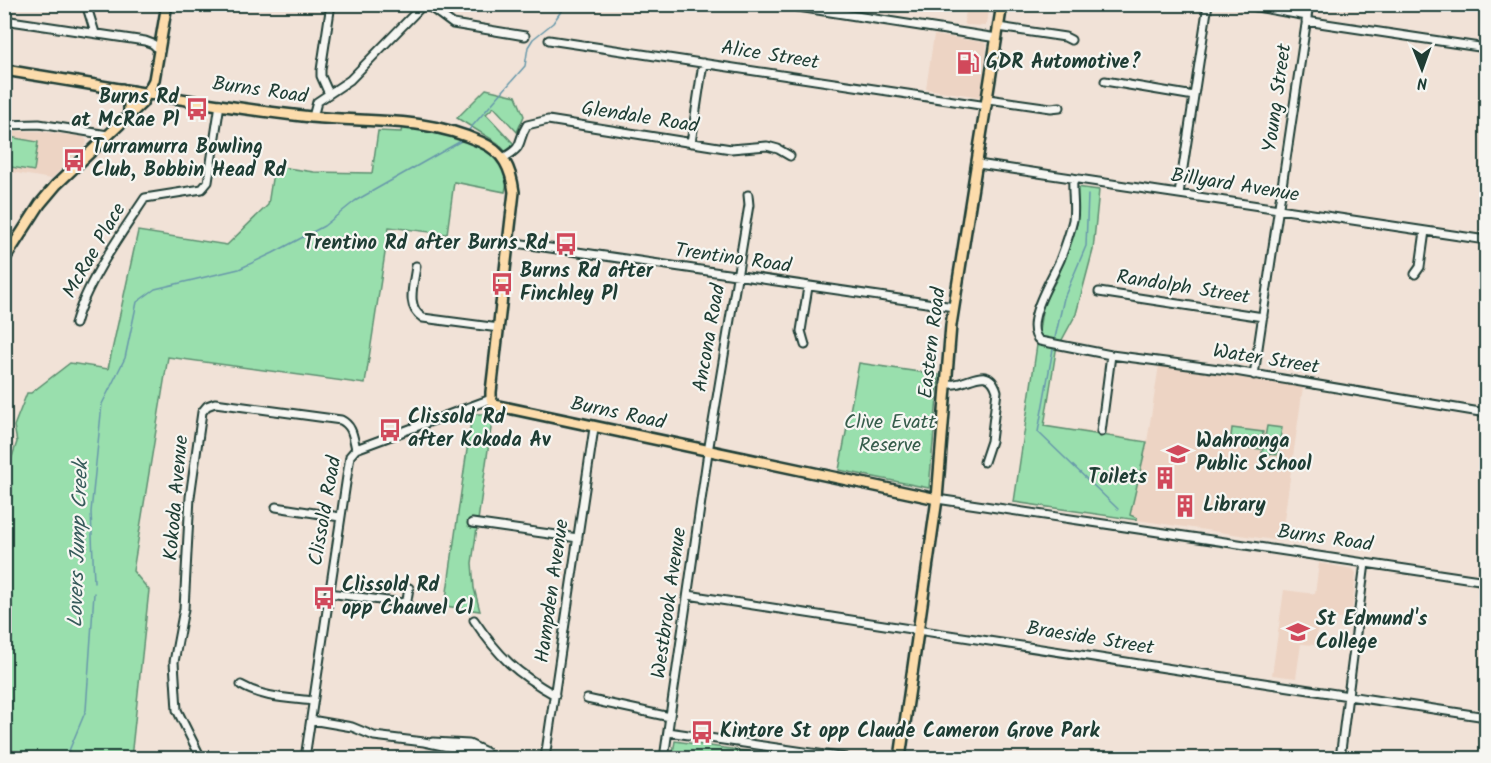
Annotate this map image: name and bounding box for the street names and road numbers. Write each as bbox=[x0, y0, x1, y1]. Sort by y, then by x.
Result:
street label: Alice Street bbox=[719, 32, 821, 80]
street label: Young Street bbox=[1255, 42, 1301, 154]
street label: Burns Road bbox=[210, 68, 311, 114]
street label: Glendale Road bbox=[579, 93, 702, 143]
street label: Billyard Avenue bbox=[1169, 160, 1301, 212]
street label: McRae Place bbox=[55, 197, 135, 305]
street label: Trentino Road bbox=[673, 235, 794, 283]
street label: Randolph Street bbox=[1114, 262, 1252, 314]
street label: Ancona Road bbox=[685, 281, 735, 394]
street label: Eastern Road bbox=[910, 285, 956, 400]
street label: Water Street bbox=[1211, 336, 1322, 384]
street label: Burns Road bbox=[568, 388, 669, 440]
street label: Kokoda Avenue bbox=[156, 434, 198, 562]
street label: Clissold Road bbox=[301, 453, 352, 568]
street label: Burns Road bbox=[1275, 516, 1376, 562]
street label: Hampden Avenue bbox=[527, 517, 579, 665]
street label: Westbrook Avenue bbox=[644, 525, 696, 681]
street label: Braeside Street bbox=[1024, 613, 1156, 665]

